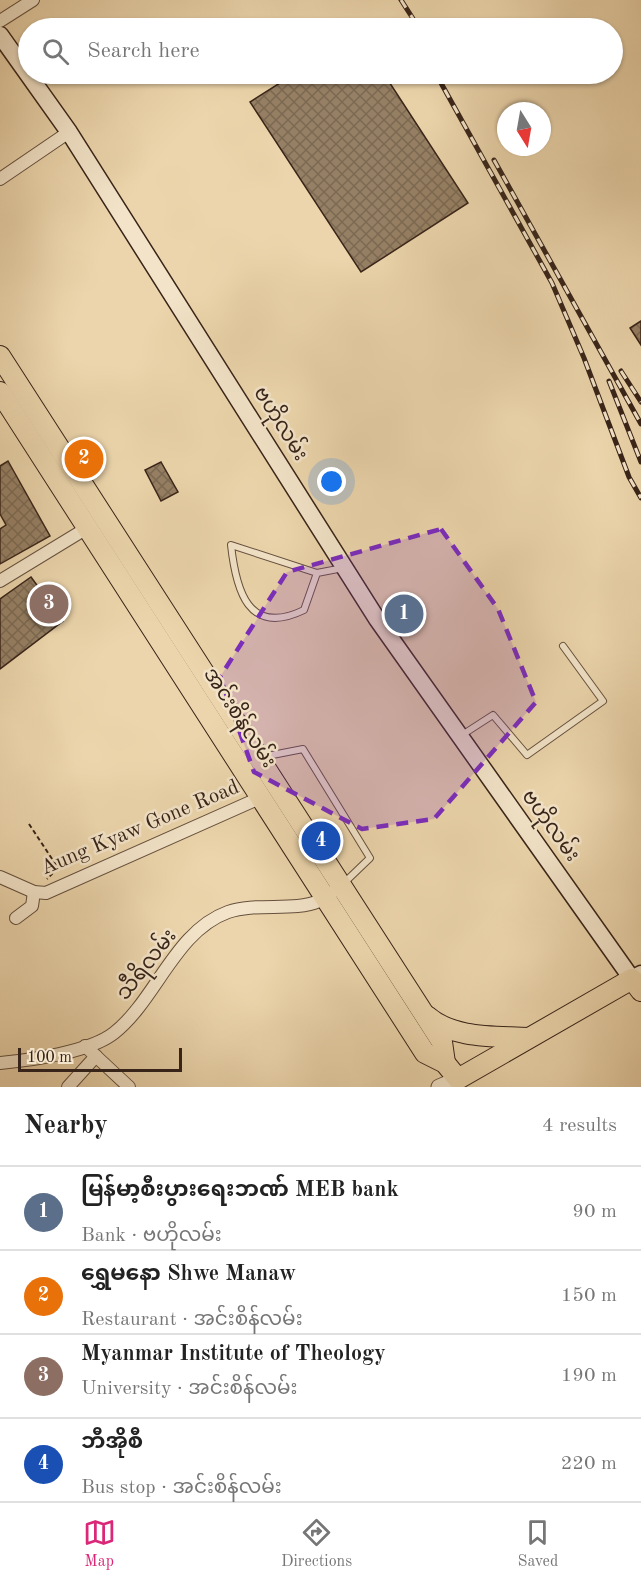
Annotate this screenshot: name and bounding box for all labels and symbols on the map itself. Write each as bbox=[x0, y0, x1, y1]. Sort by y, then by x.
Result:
north arrow bbox=[497, 102, 551, 156]
street label: ဗဟိုလမ်း bbox=[245, 380, 317, 467]
pin: 2 bbox=[64, 436, 104, 482]
your location bbox=[317, 467, 346, 496]
pin: 3 bbox=[29, 582, 68, 626]
pin: 1 bbox=[384, 592, 424, 636]
street label: အင်းစိန်လမ်း bbox=[195, 660, 285, 774]
street label: Aung Kyaw Gone Road bbox=[38, 777, 242, 879]
street label: ဗဟိုလမ်း bbox=[513, 782, 589, 869]
pin: 4 bbox=[302, 818, 340, 864]
street label: သီရိလမ်း bbox=[108, 921, 185, 1007]
scale bar bbox=[18, 1045, 182, 1072]

